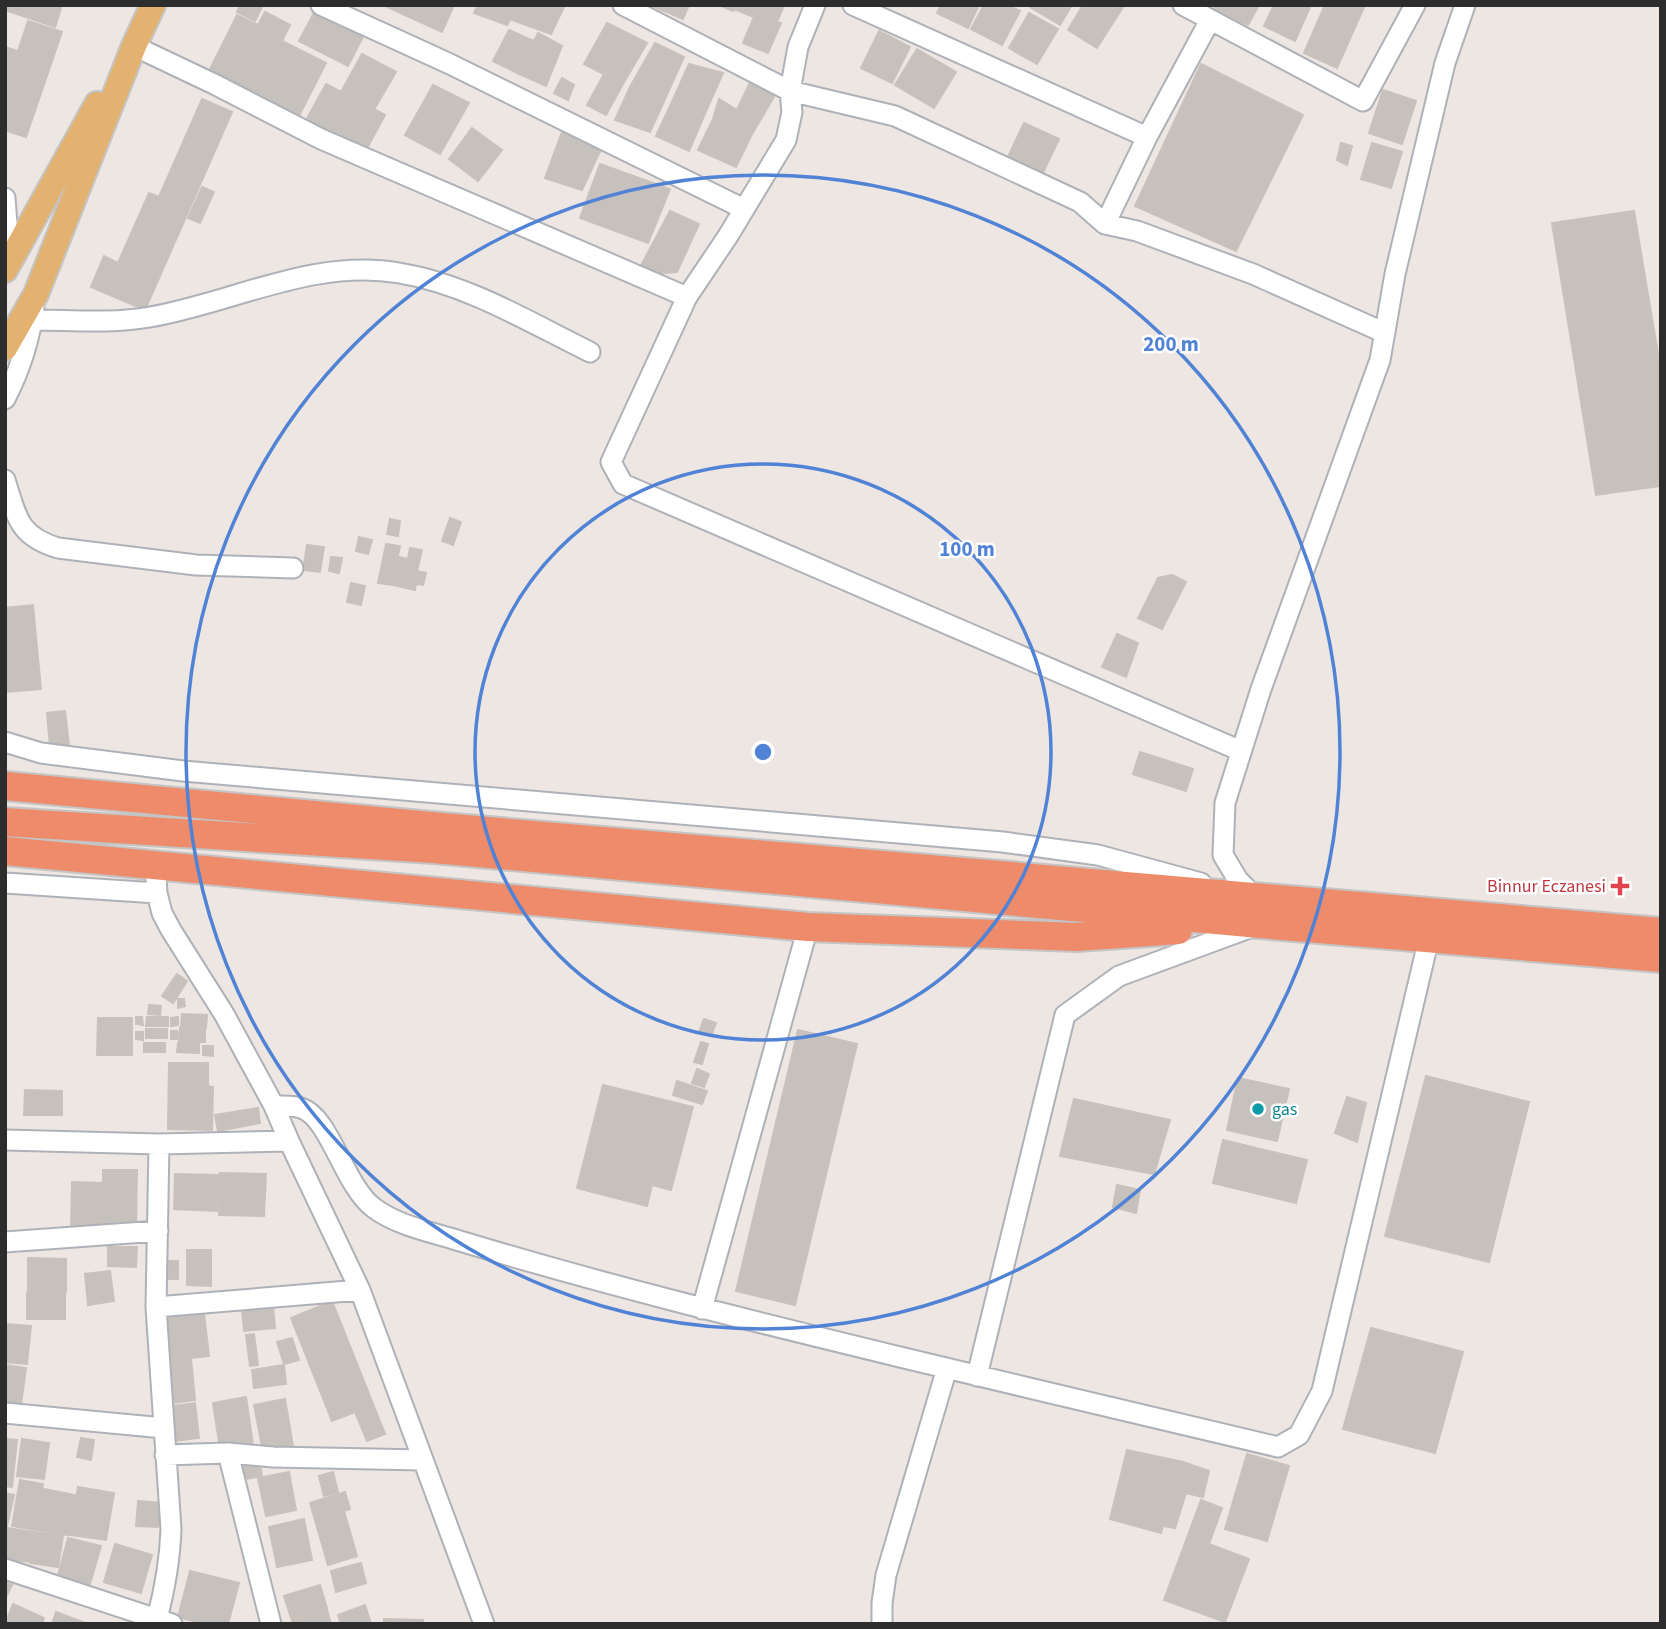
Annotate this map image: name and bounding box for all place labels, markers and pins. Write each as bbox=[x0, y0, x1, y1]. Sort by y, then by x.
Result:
centre of rings bbox=[751, 740, 775, 764]
place label: Binnur Eczanesi bbox=[1487, 874, 1606, 899]
marker: Binnur Eczanesi bbox=[1612, 878, 1628, 894]
place label: gas bbox=[1272, 1097, 1297, 1122]
marker: gas bbox=[1250, 1101, 1266, 1117]

